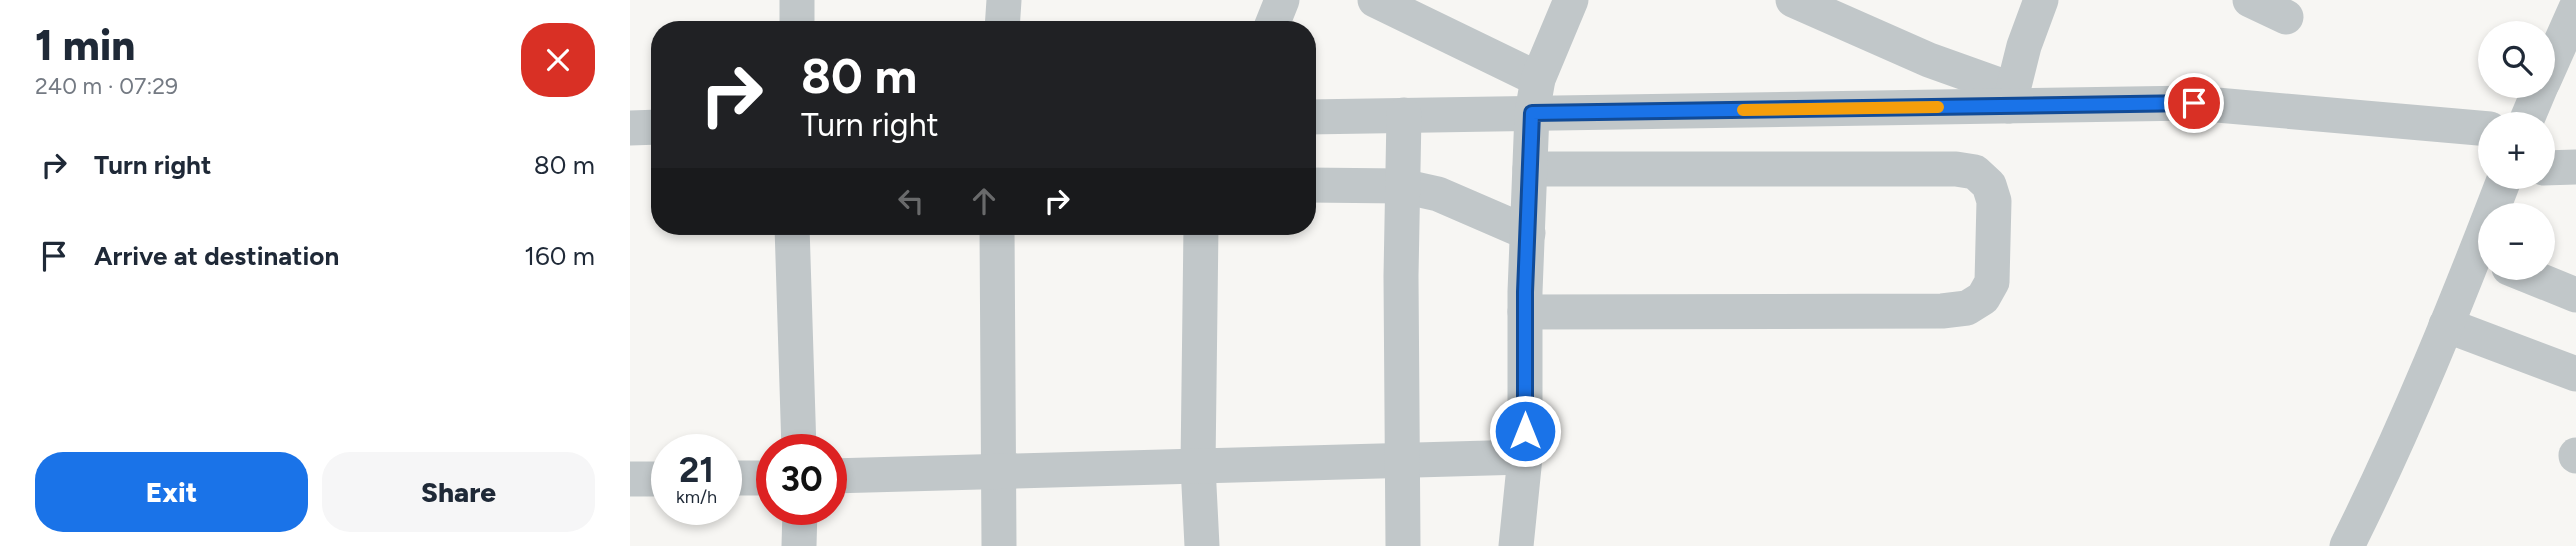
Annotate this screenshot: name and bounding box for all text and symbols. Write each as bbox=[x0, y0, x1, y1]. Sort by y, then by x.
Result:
text: 1 min bbox=[35, 20, 135, 71]
map controls bbox=[2478, 21, 2555, 280]
button: search bbox=[2478, 21, 2555, 98]
button: close bbox=[521, 23, 595, 97]
text: 80 m bbox=[801, 46, 917, 105]
icon: right bbox=[686, 49, 777, 140]
text: 240 m · 07:29 bbox=[35, 72, 178, 100]
pin bbox=[2164, 73, 2224, 133]
icon: arrive bbox=[2175, 84, 2213, 122]
text: Turn right bbox=[801, 106, 939, 144]
button: + bbox=[2478, 112, 2555, 189]
icon: right bbox=[35, 146, 73, 184]
text: Turn right bbox=[94, 149, 211, 181]
text: 80 m bbox=[534, 149, 595, 181]
icon: left bbox=[892, 182, 930, 220]
icon: ahead bbox=[965, 182, 1003, 220]
icon: right bbox=[1038, 182, 1076, 220]
button: − bbox=[2478, 203, 2555, 280]
icon: arrive bbox=[35, 237, 73, 275]
text: Arrive at destination bbox=[94, 240, 339, 272]
text: 160 m bbox=[524, 240, 595, 272]
position arrow bbox=[1488, 394, 1562, 468]
speed limit sign: 30 bbox=[756, 434, 847, 525]
text: 21 bbox=[679, 449, 714, 491]
button: Exit bbox=[35, 452, 308, 532]
button: Share bbox=[322, 452, 595, 532]
text: km/h bbox=[676, 486, 717, 508]

